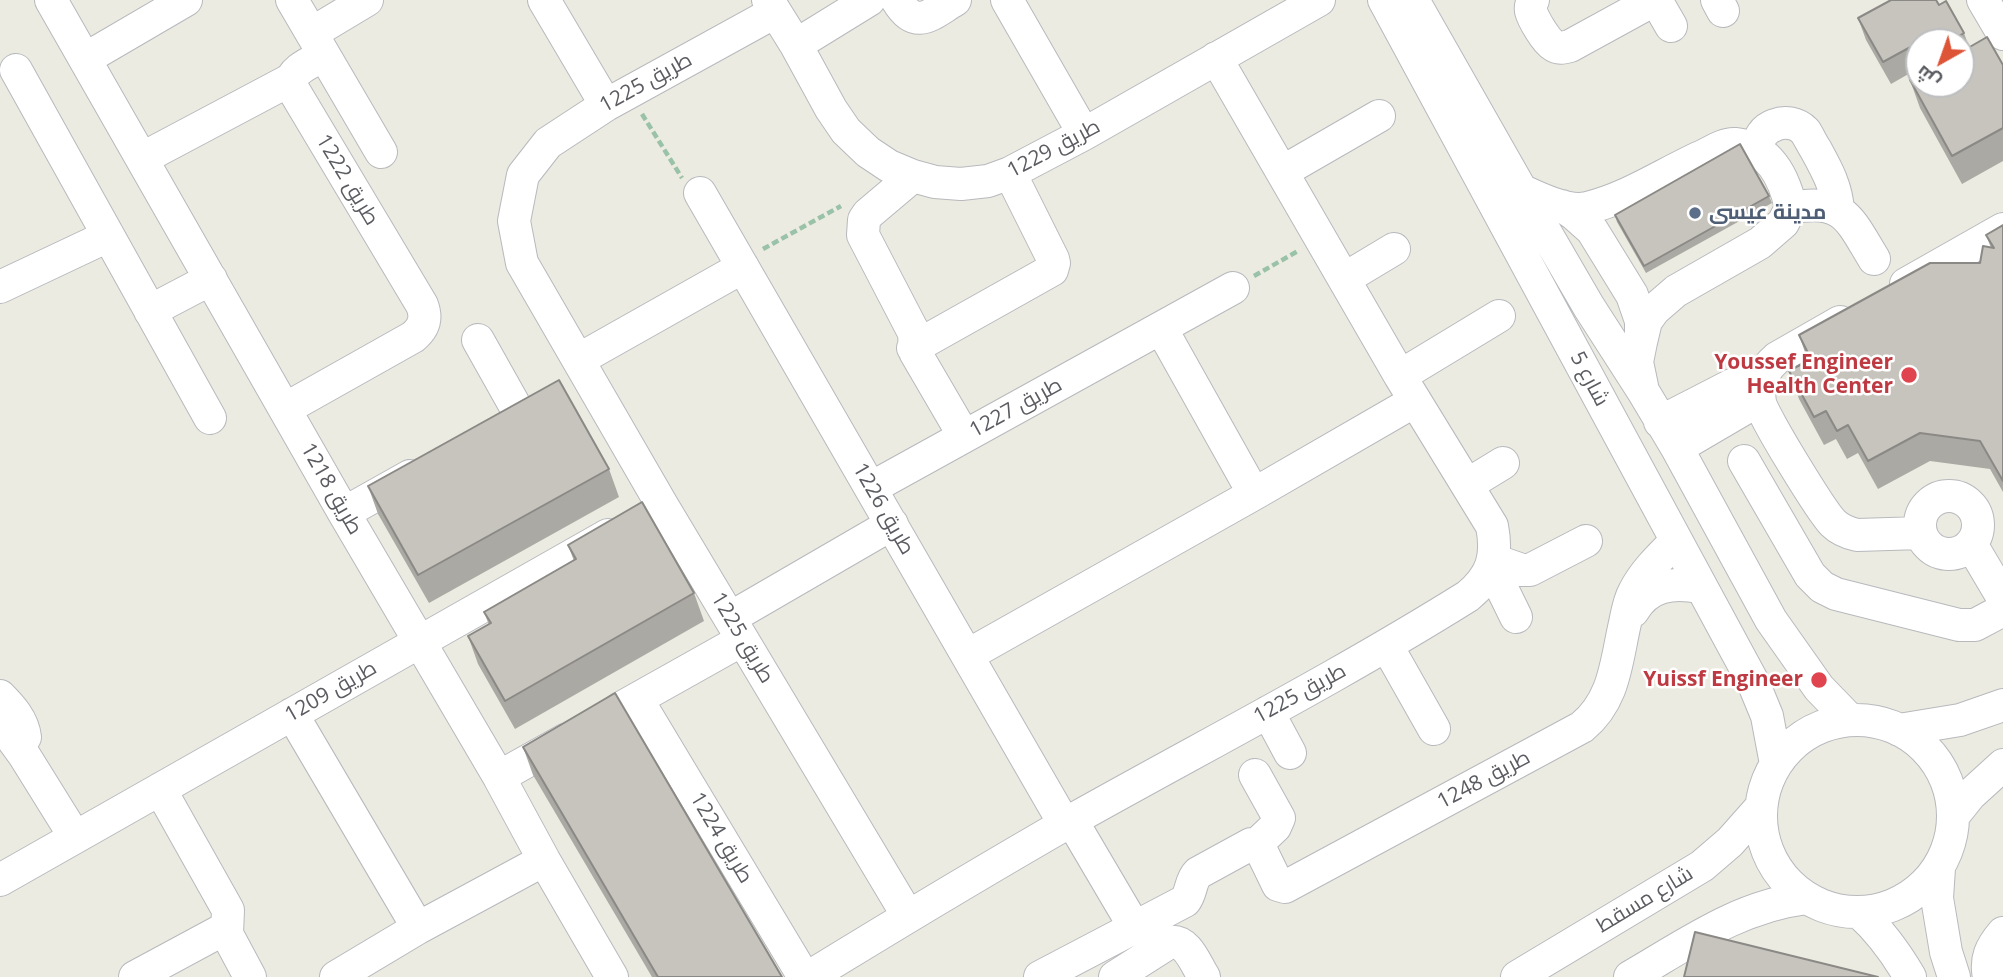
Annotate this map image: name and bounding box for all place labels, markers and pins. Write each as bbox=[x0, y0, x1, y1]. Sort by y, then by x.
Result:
place label: مدينة عيسى bbox=[1709, 200, 1826, 226]
marker: مدينة عيسى bbox=[1687, 205, 1703, 221]
place label: Youssef Engineer Health Center bbox=[1714, 350, 1893, 400]
marker: Youssef Engineer Health Center bbox=[1899, 365, 1919, 385]
place label: Yuissf Engineer bbox=[1643, 667, 1803, 693]
marker: Yuissf Engineer bbox=[1809, 670, 1829, 690]

